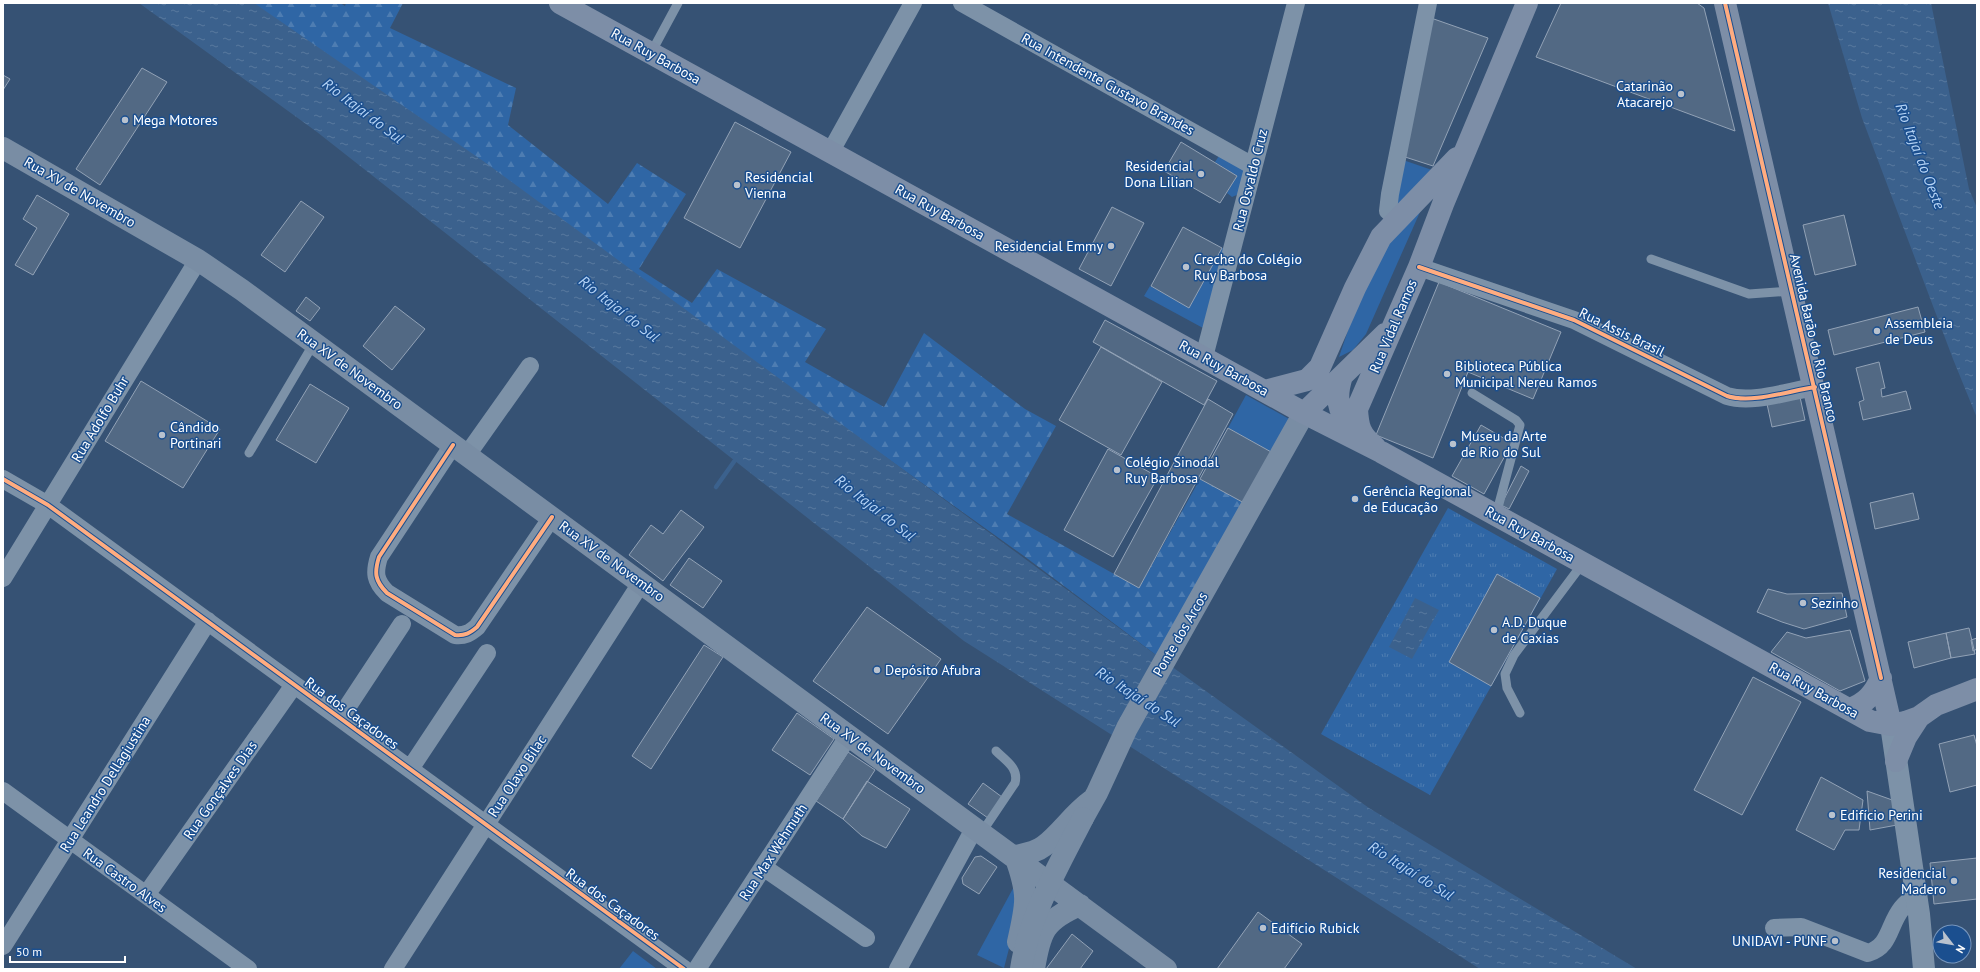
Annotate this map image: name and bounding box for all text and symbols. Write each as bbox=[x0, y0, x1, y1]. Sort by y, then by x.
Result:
street label: Rua Ruy Barbosa bbox=[608, 24, 704, 88]
street label: Rua Intendente Gustavo Brandes bbox=[1018, 29, 1198, 139]
water label: Rio Itajaí do Sul bbox=[319, 74, 408, 147]
place label: Catarinão Atacarejo bbox=[1616, 77, 1673, 111]
marker: Catarinão Atacarejo bbox=[1676, 89, 1686, 99]
water label: Rio Itajaí do Oeste bbox=[1892, 100, 1949, 212]
place label: Mega Motores bbox=[133, 111, 218, 129]
marker: Mega Motores bbox=[120, 115, 130, 125]
street label: Rua Osvaldo Cruz bbox=[1229, 127, 1271, 233]
street label: Rua XV de Novembro bbox=[21, 153, 139, 231]
place label: Residencial Dona Lilian bbox=[1125, 157, 1193, 191]
place label: Residencial Vienna bbox=[744, 168, 813, 202]
marker: Residencial Dona Lilian bbox=[1196, 169, 1206, 179]
marker: Residencial Vienna bbox=[732, 180, 742, 190]
street label: Rua Ruy Barbosa bbox=[892, 180, 988, 244]
place label: Residencial Emmy bbox=[995, 237, 1103, 255]
marker: Residencial Emmy bbox=[1106, 241, 1116, 251]
place label: Creche do Colégio Ruy Barbosa bbox=[1194, 250, 1302, 284]
street label: Avenida Barão do Rio Branco bbox=[1786, 252, 1842, 424]
marker: Creche do Colégio Ruy Barbosa bbox=[1181, 262, 1191, 272]
water label: Rio Itajaí do Sul bbox=[575, 271, 663, 346]
street label: Rua Vidal Ramos bbox=[1365, 276, 1421, 375]
street label: Rua Assis Brasil bbox=[1576, 304, 1668, 360]
place label: Assembleia de Deus bbox=[1885, 314, 1953, 348]
street label: Rua XV de Novembro bbox=[294, 325, 406, 413]
marker: Assembleia de Deus bbox=[1872, 326, 1882, 336]
street label: Rua Ruy Barbosa bbox=[1176, 336, 1272, 400]
place label: Biblioteca Pública Municipal Nereu Ramos bbox=[1455, 357, 1597, 391]
marker: Biblioteca Pública Municipal Nereu Ramos bbox=[1442, 369, 1452, 379]
street label: Rua Adolfo Buhr bbox=[67, 373, 133, 465]
place label: Cândido Portinari bbox=[170, 418, 222, 452]
place label: Museu da Arte de Rio do Sul bbox=[1461, 427, 1547, 461]
marker: Cândido Portinari bbox=[157, 430, 167, 440]
marker: Museu da Arte de Rio do Sul bbox=[1448, 439, 1458, 449]
place label: Colégio Sinodal Ruy Barbosa bbox=[1125, 453, 1218, 487]
marker: Colégio Sinodal Ruy Barbosa bbox=[1112, 465, 1122, 475]
water label: Rio Itajaí do Sul bbox=[831, 470, 919, 545]
place label: Gerência Regional de Educação bbox=[1363, 482, 1471, 516]
marker: Gerência Regional de Educação bbox=[1350, 494, 1360, 504]
street label: Rua Ruy Barbosa bbox=[1482, 502, 1578, 566]
street label: Rua XV de Novembro bbox=[556, 517, 668, 605]
street label: Ponte dos Arcos bbox=[1149, 589, 1211, 679]
place label: Sezinho bbox=[1811, 594, 1858, 612]
marker: Sezinho bbox=[1798, 598, 1808, 608]
place label: A.D. Duque de Caxias bbox=[1502, 613, 1567, 647]
marker: A.D. Duque de Caxias bbox=[1489, 625, 1499, 635]
street label: Rua Ruy Barbosa bbox=[1766, 658, 1862, 722]
place label: Depósito Afubra bbox=[885, 661, 981, 679]
water label: Rio Itajaí do Sul bbox=[1092, 662, 1184, 731]
marker: Depósito Afubra bbox=[872, 665, 882, 675]
street label: Rua dos Caçadores bbox=[301, 673, 403, 753]
street label: Rua XV de Novembro bbox=[817, 709, 929, 797]
street label: Rua Leandro Dellagiustina bbox=[56, 712, 154, 855]
street label: Rua Olavo Bilac bbox=[484, 732, 550, 820]
street label: Rua Gonçalves Dias bbox=[179, 737, 261, 843]
street label: Rua Max Wehmuth bbox=[735, 800, 811, 904]
place label: Edifício Perini bbox=[1840, 806, 1923, 824]
marker: Edifício Perini bbox=[1827, 810, 1837, 820]
water label: Rio Itajaí do Sul bbox=[1365, 837, 1457, 904]
street label: Rua Castro Alves bbox=[80, 844, 170, 916]
street label: Rua dos Caçadores bbox=[562, 864, 664, 944]
place label: Residencial Madero bbox=[1878, 864, 1946, 898]
marker: Residencial Madero bbox=[1949, 876, 1959, 886]
place label: Edifício Rubick bbox=[1271, 919, 1360, 937]
marker: Edifício Rubick bbox=[1258, 923, 1268, 933]
north arrow bbox=[1932, 924, 1972, 964]
place label: UNIDAVI - PUNF bbox=[1732, 932, 1827, 950]
marker: UNIDAVI - PUNF bbox=[1830, 936, 1840, 946]
scale bar bbox=[10, 938, 125, 964]
text: N bbox=[1953, 942, 1968, 956]
text: 50 m bbox=[16, 944, 42, 959]

